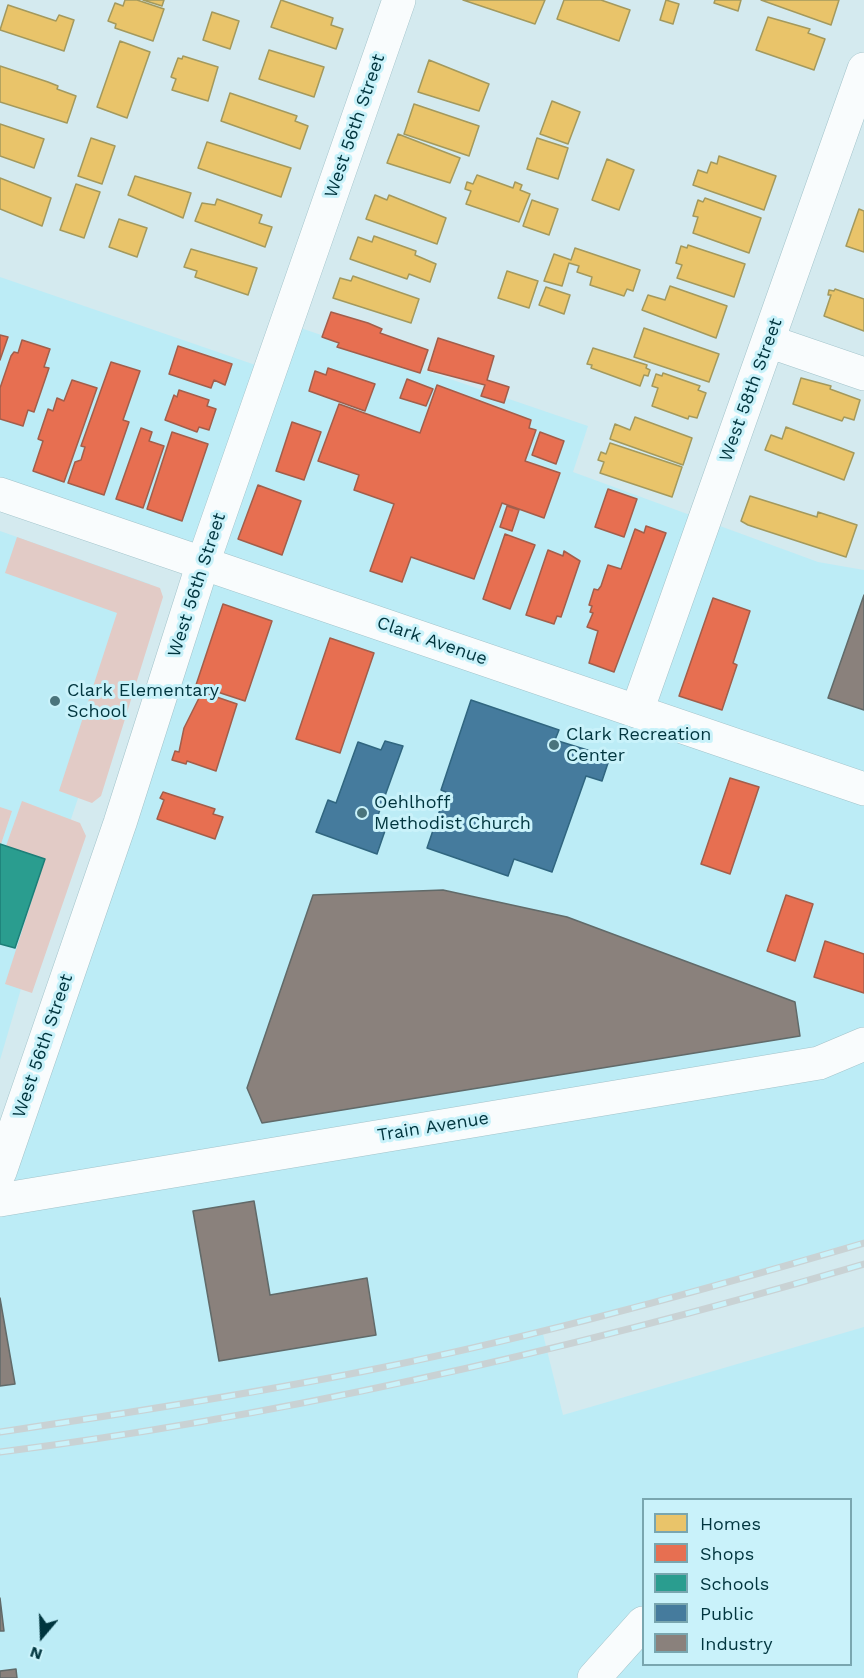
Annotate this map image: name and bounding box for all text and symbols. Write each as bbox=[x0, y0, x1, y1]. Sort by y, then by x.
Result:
street label: West 56th Street bbox=[320, 51, 390, 201]
street label: West 58th Street bbox=[715, 315, 787, 465]
street label: West 56th Street bbox=[163, 510, 231, 660]
street label: Clark Avenue bbox=[374, 612, 490, 670]
place label: Clark Elementary School bbox=[67, 680, 219, 722]
marker: Clark Elementary School bbox=[48, 694, 62, 708]
place label: Clark Recreation Center bbox=[566, 724, 711, 766]
marker: Clark Recreation Center bbox=[547, 738, 561, 752]
place label: Oehlhoff Methodist Church bbox=[374, 792, 531, 834]
marker: Oehlhoff Methodist Church bbox=[355, 806, 369, 820]
street label: West 56th Street bbox=[8, 971, 78, 1121]
street label: Train Avenue bbox=[376, 1108, 490, 1146]
legend bbox=[642, 1498, 852, 1666]
text: Homes bbox=[700, 1513, 761, 1534]
text: Shops bbox=[700, 1543, 754, 1564]
text: Schools bbox=[700, 1573, 769, 1594]
text: Public bbox=[700, 1603, 754, 1624]
north arrow bbox=[12, 1606, 72, 1666]
text: Industry bbox=[700, 1633, 772, 1654]
text: N bbox=[27, 1643, 45, 1664]

